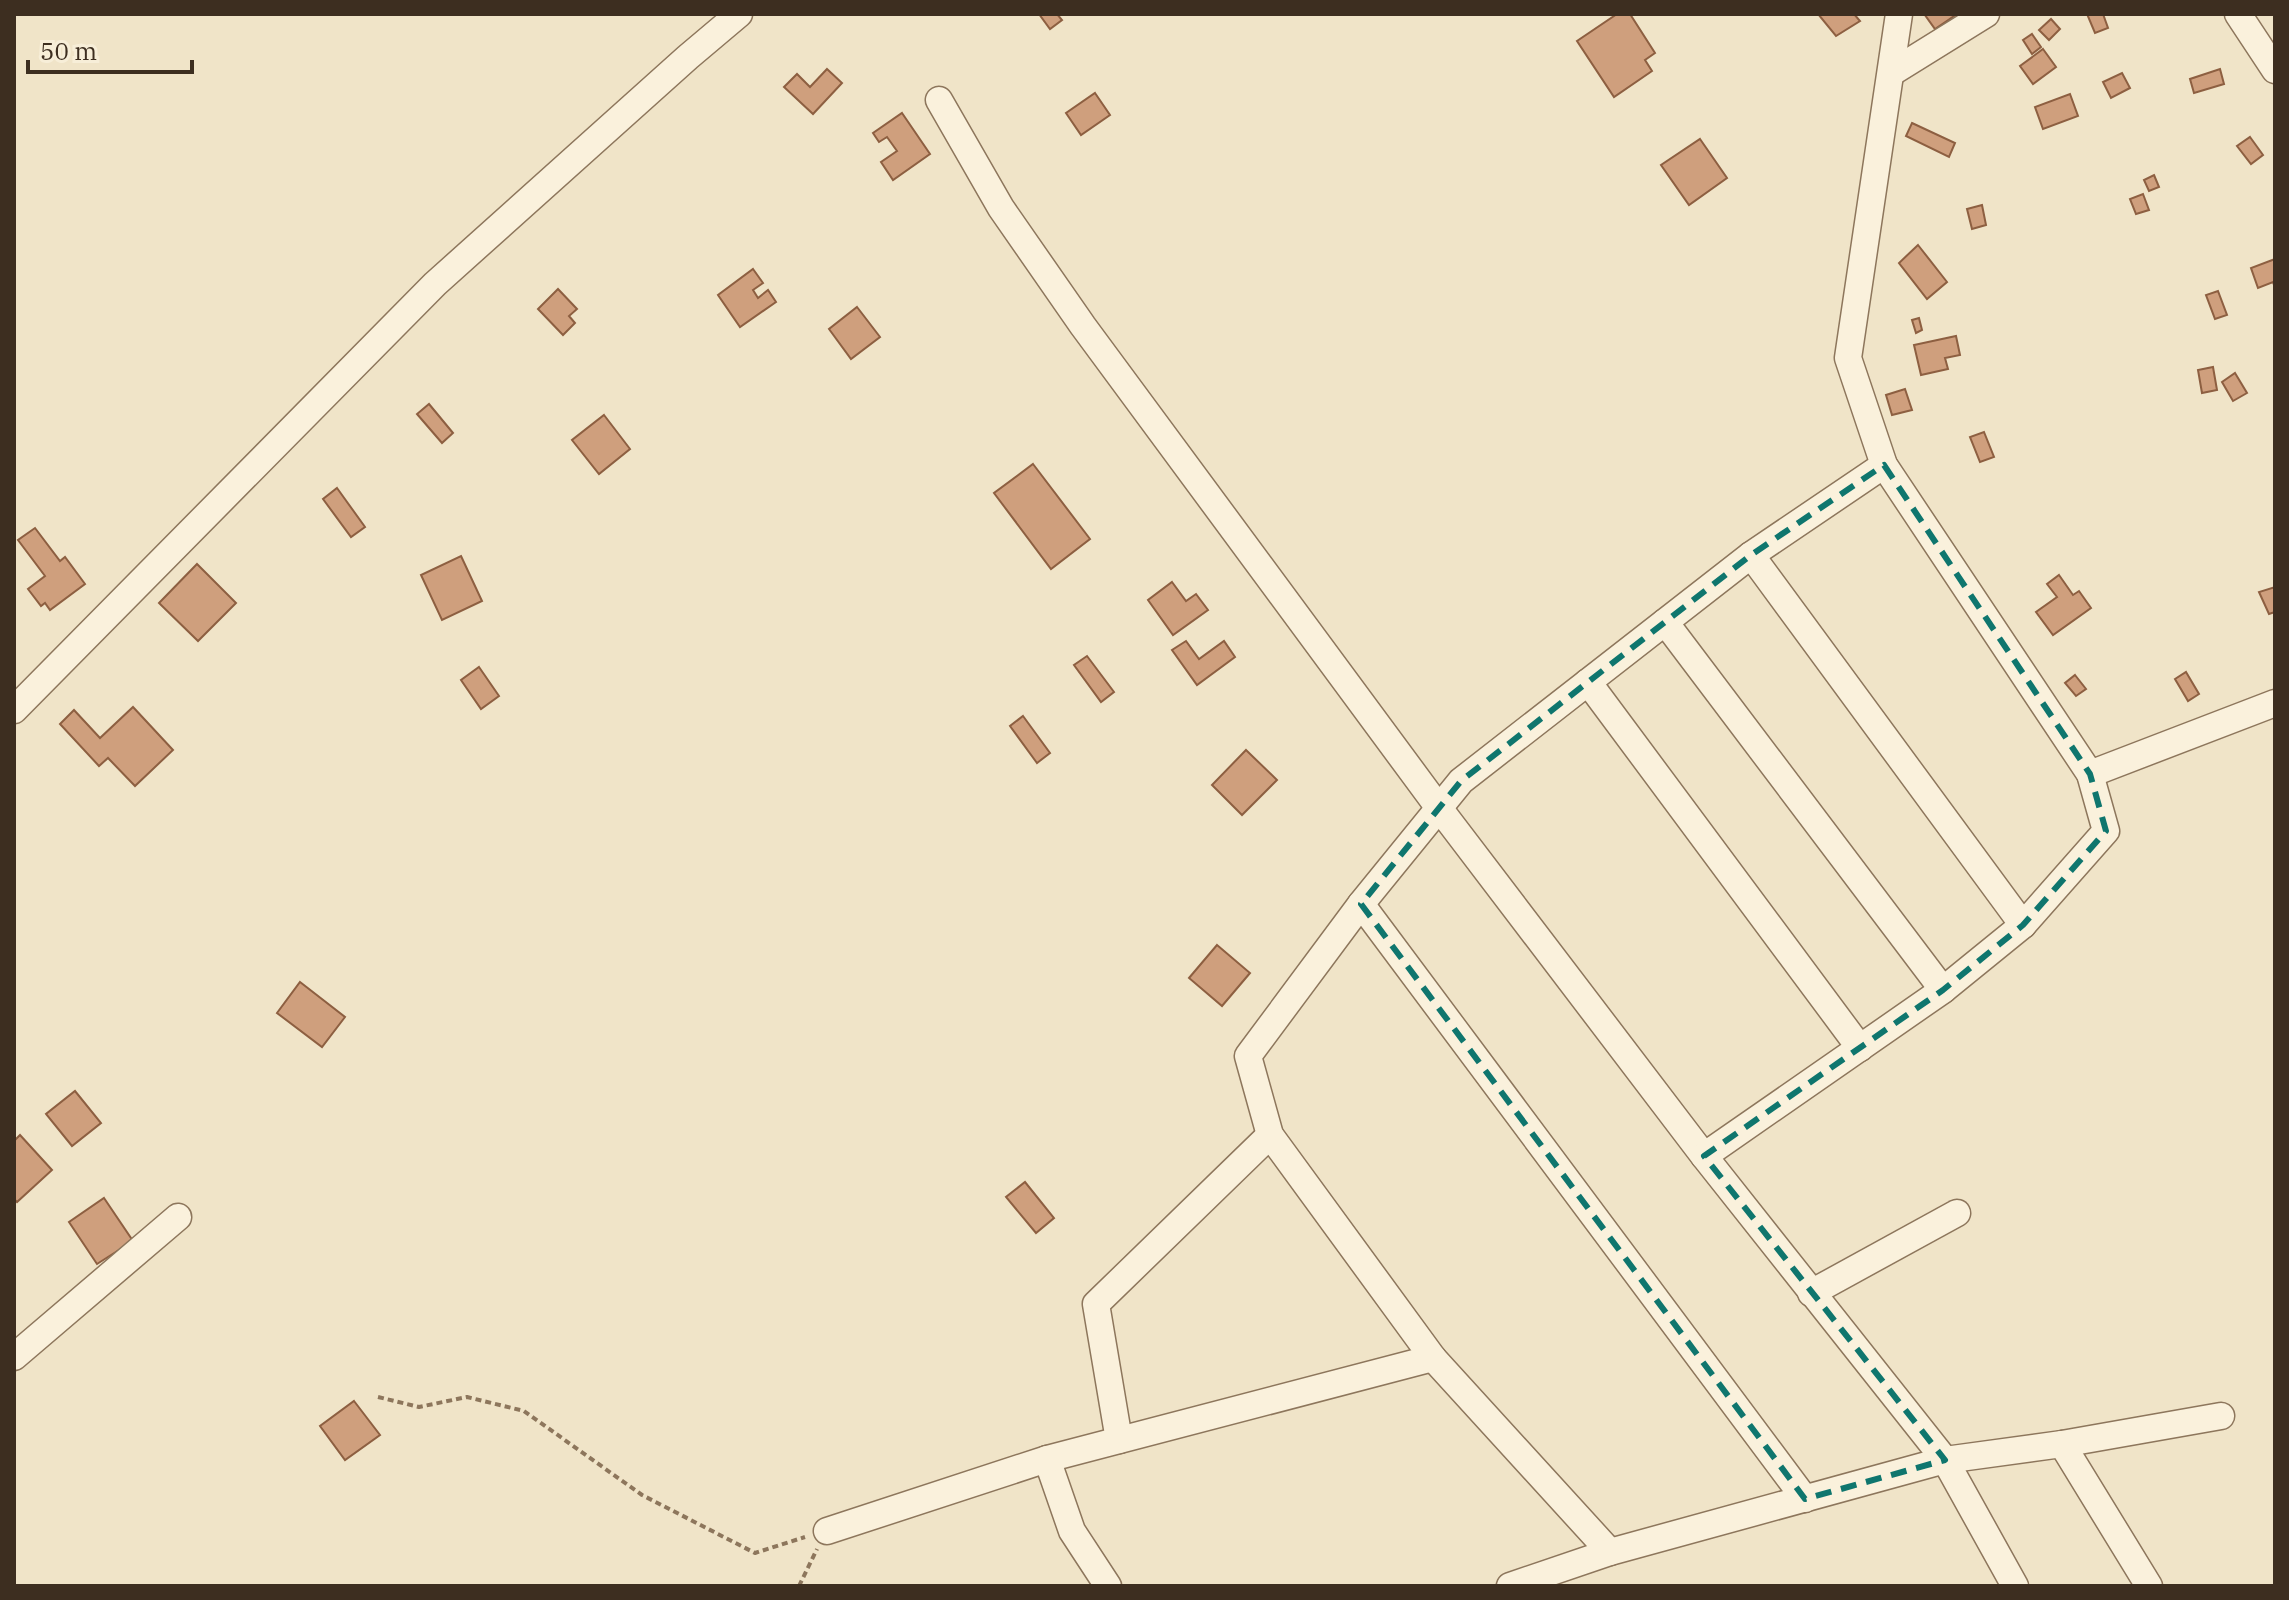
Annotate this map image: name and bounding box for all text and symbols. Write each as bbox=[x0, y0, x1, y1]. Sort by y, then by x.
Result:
scale bar bbox=[28, 24, 192, 74]
text: 50 m bbox=[40, 35, 97, 67]

